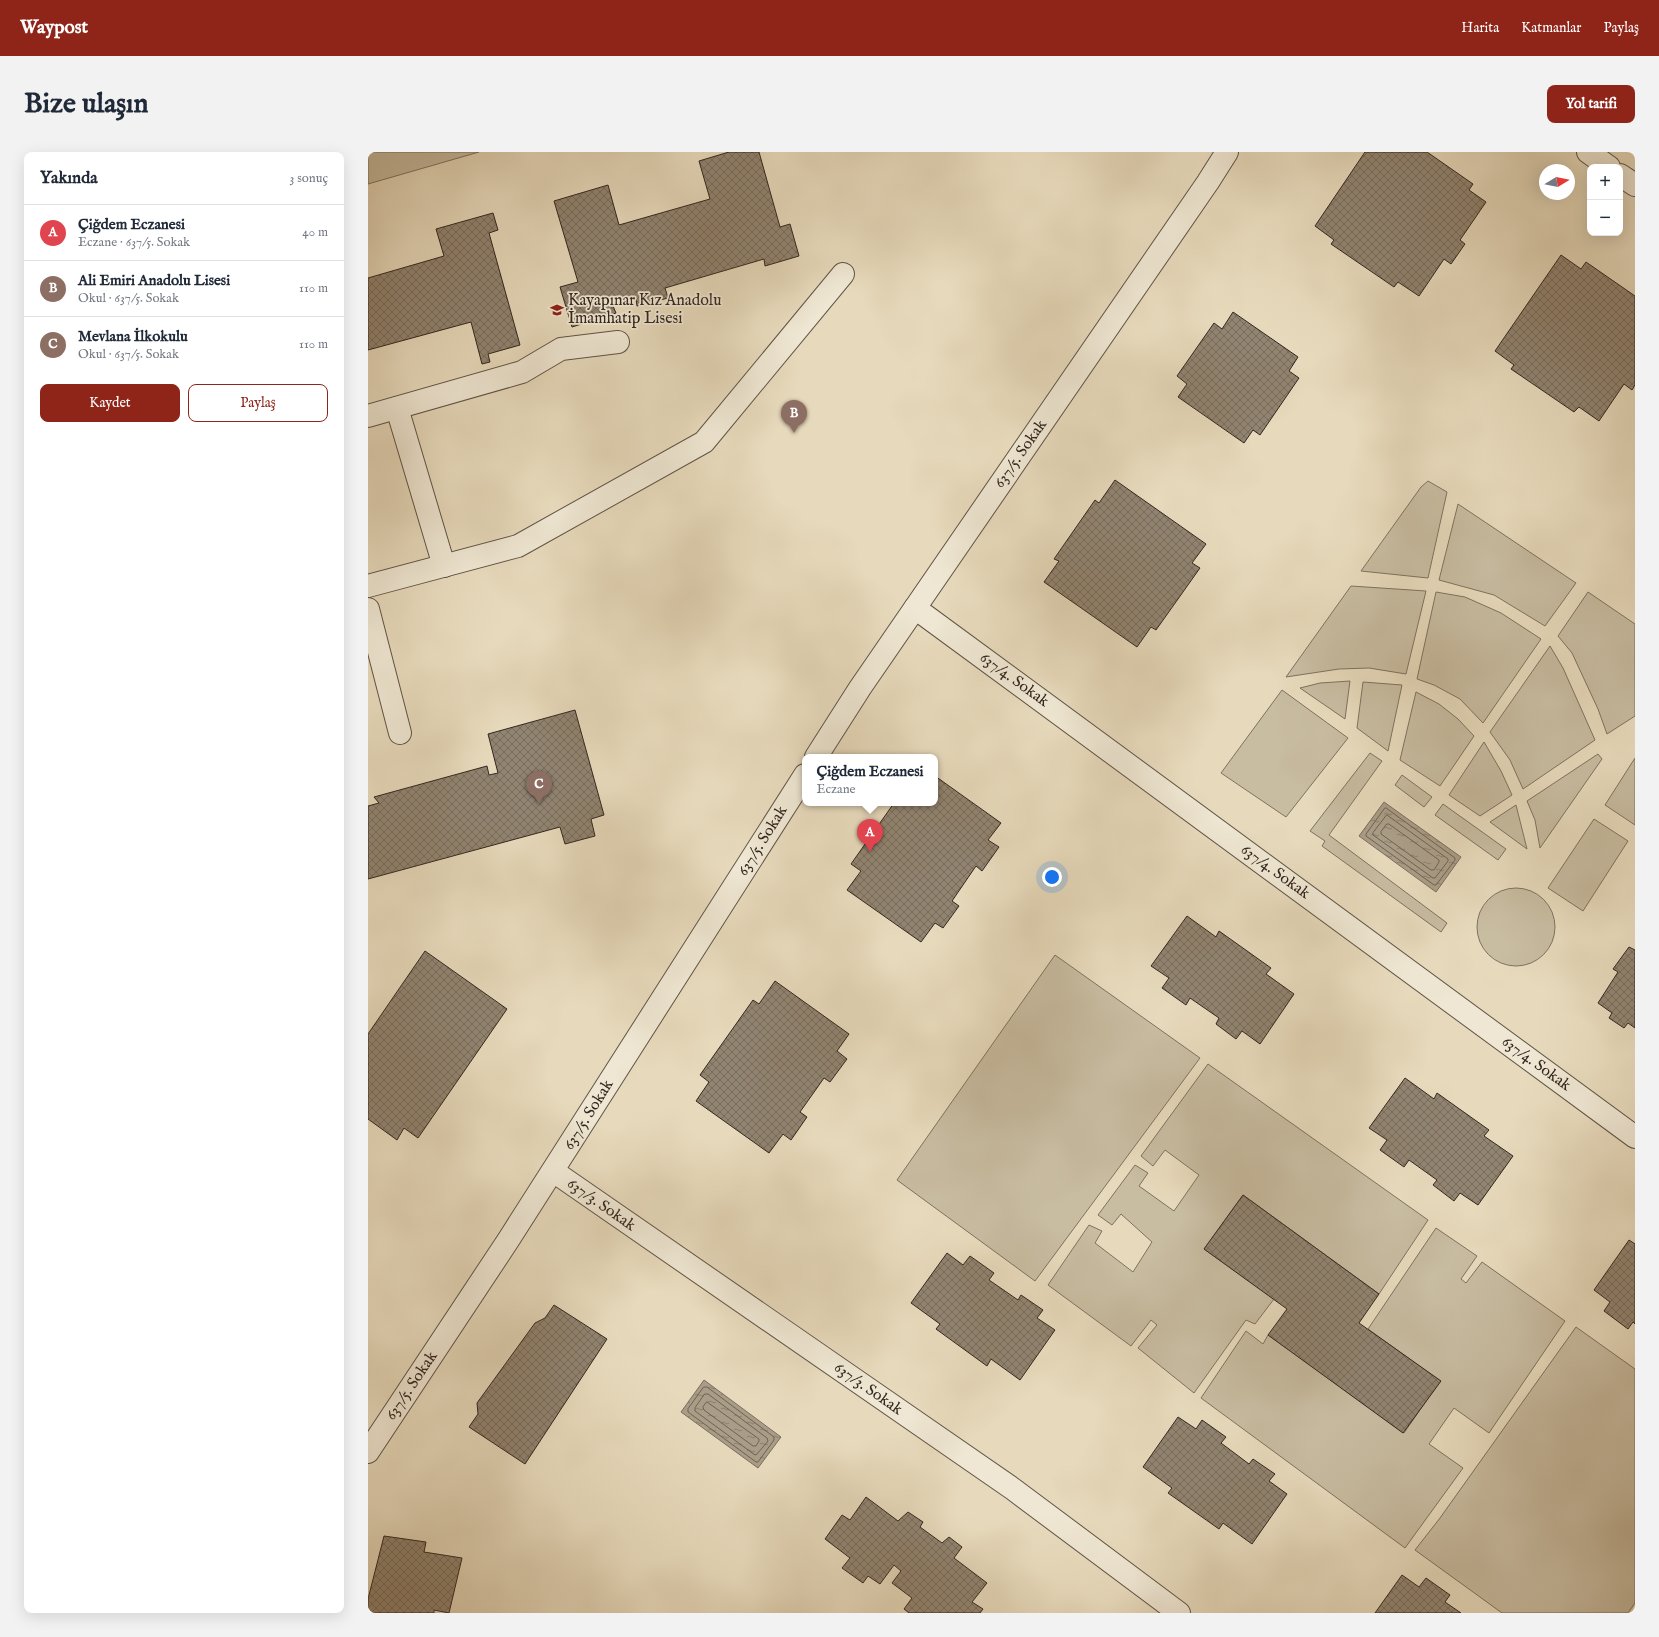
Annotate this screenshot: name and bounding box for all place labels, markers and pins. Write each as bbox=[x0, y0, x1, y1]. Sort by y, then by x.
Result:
place label: Kayapınar Kız Anadolu İmamhatip Lisesi bbox=[568, 291, 721, 329]
school or university icon: Kayapınar Kız Anadolu İmamhatip Lisesi bbox=[549, 302, 565, 318]
pin: B bbox=[781, 400, 807, 433]
pin: C bbox=[526, 771, 552, 804]
pin: A bbox=[857, 819, 883, 852]

